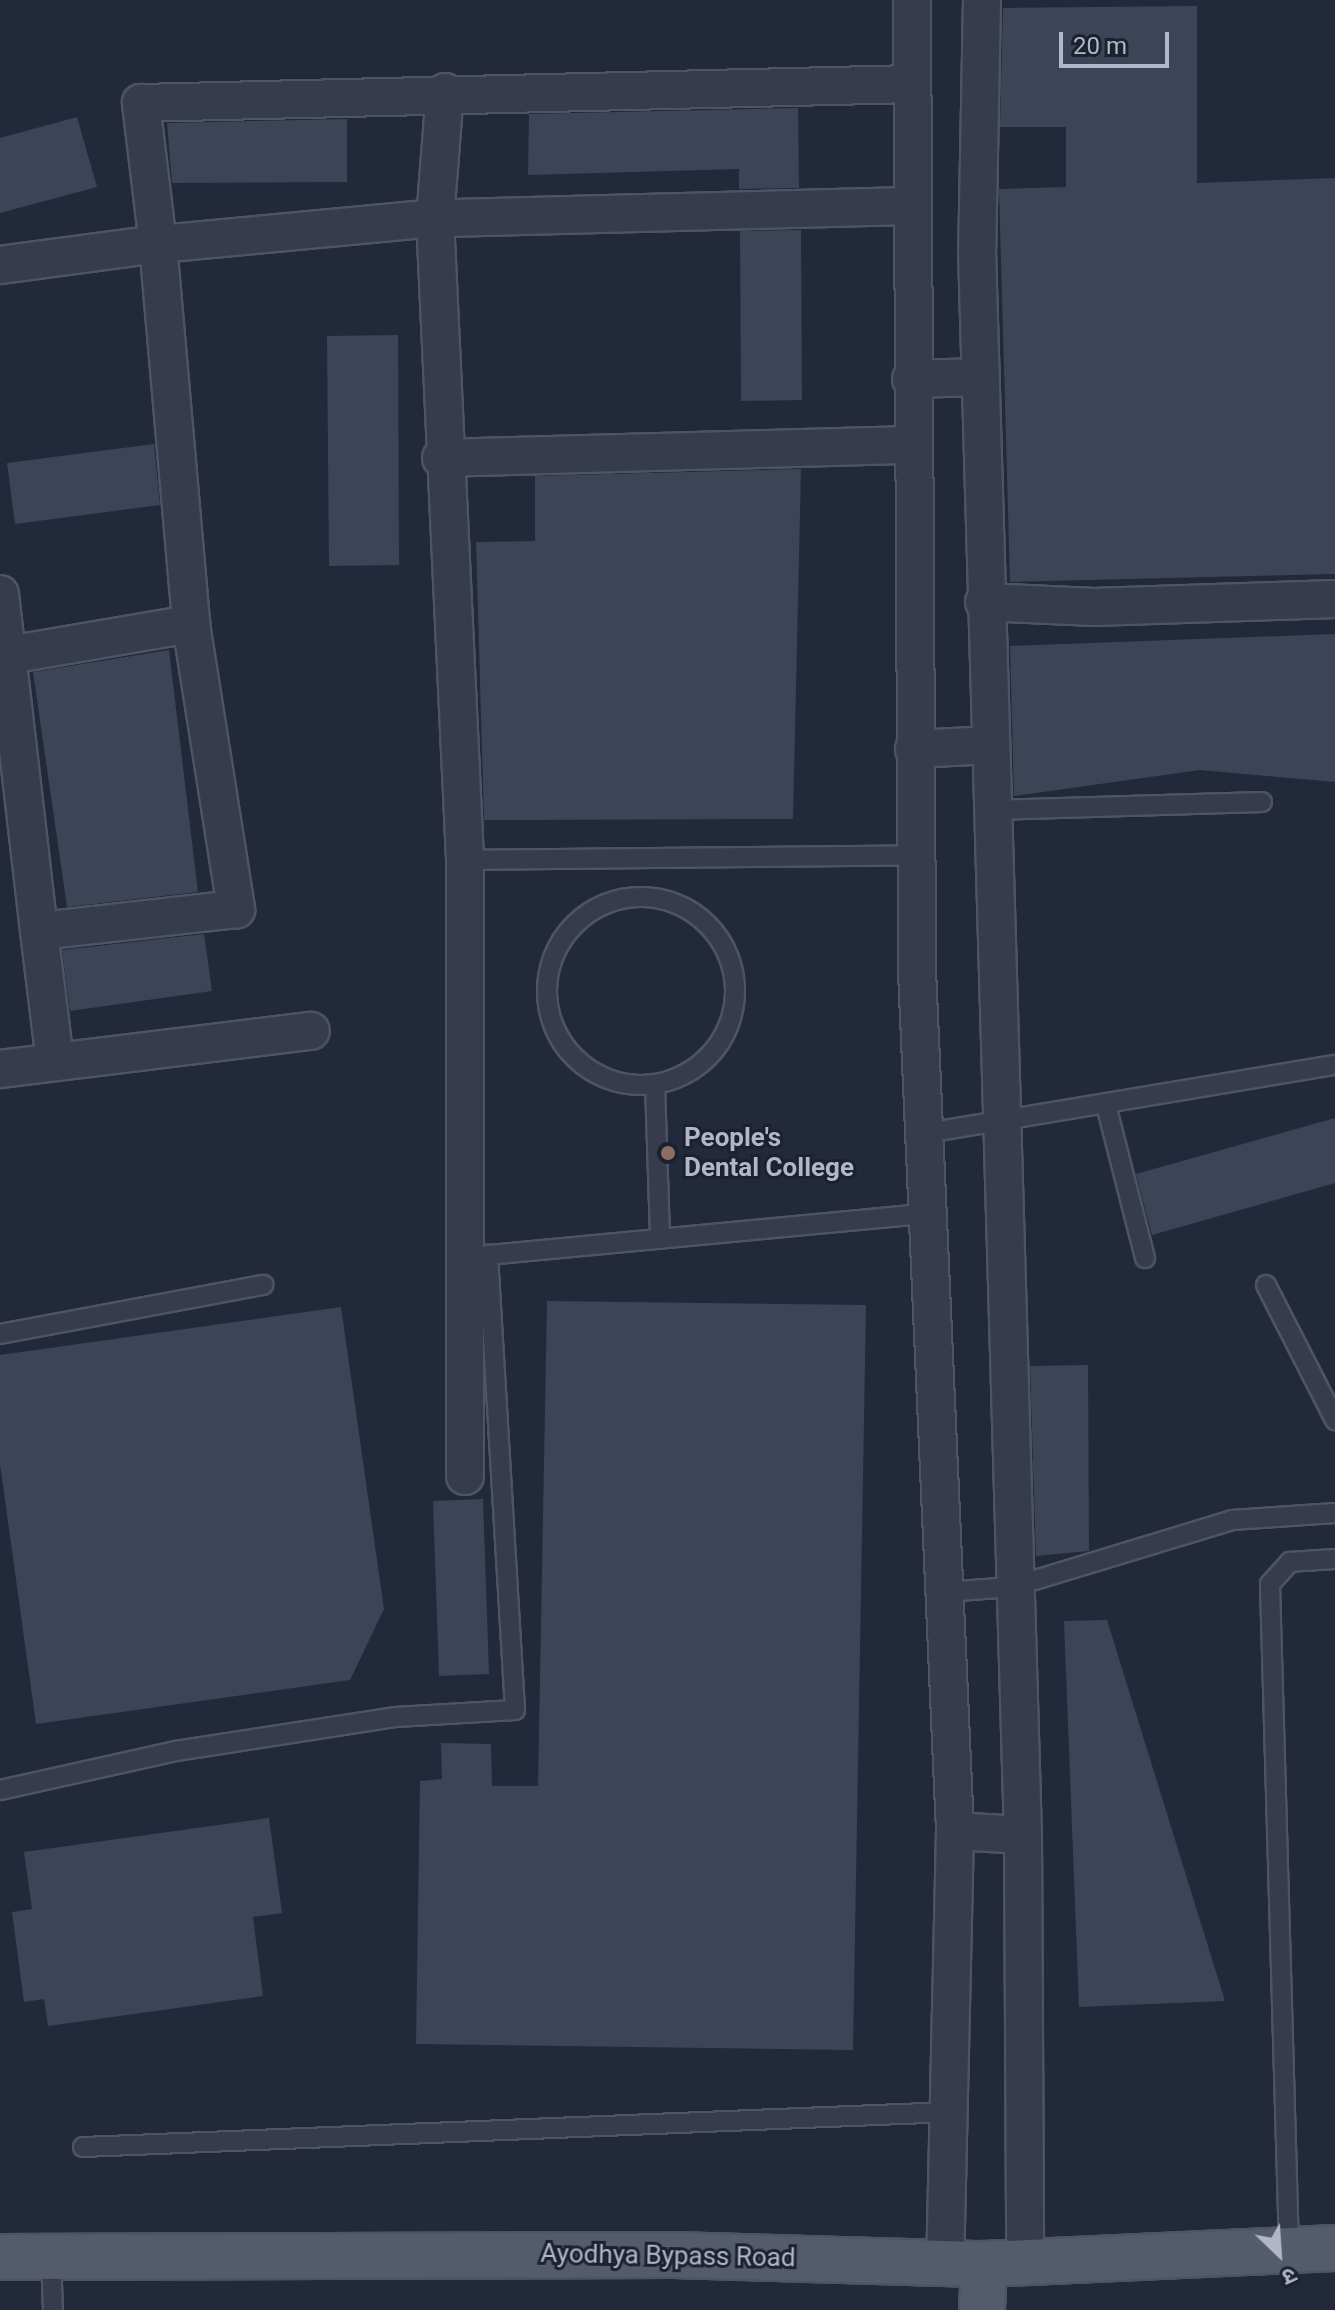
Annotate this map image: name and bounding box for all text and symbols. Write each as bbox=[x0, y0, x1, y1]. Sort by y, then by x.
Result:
scale bar bbox=[1063, 16, 1173, 66]
text: 20 m bbox=[1073, 32, 1127, 60]
place label: People's Dental College bbox=[684, 1122, 854, 1184]
marker: People's Dental College bbox=[659, 1144, 677, 1162]
north arrow bbox=[1239, 2214, 1319, 2294]
street label: Ayodhya Bypass Road bbox=[540, 2238, 796, 2274]
text: उ bbox=[1278, 2262, 1300, 2290]

